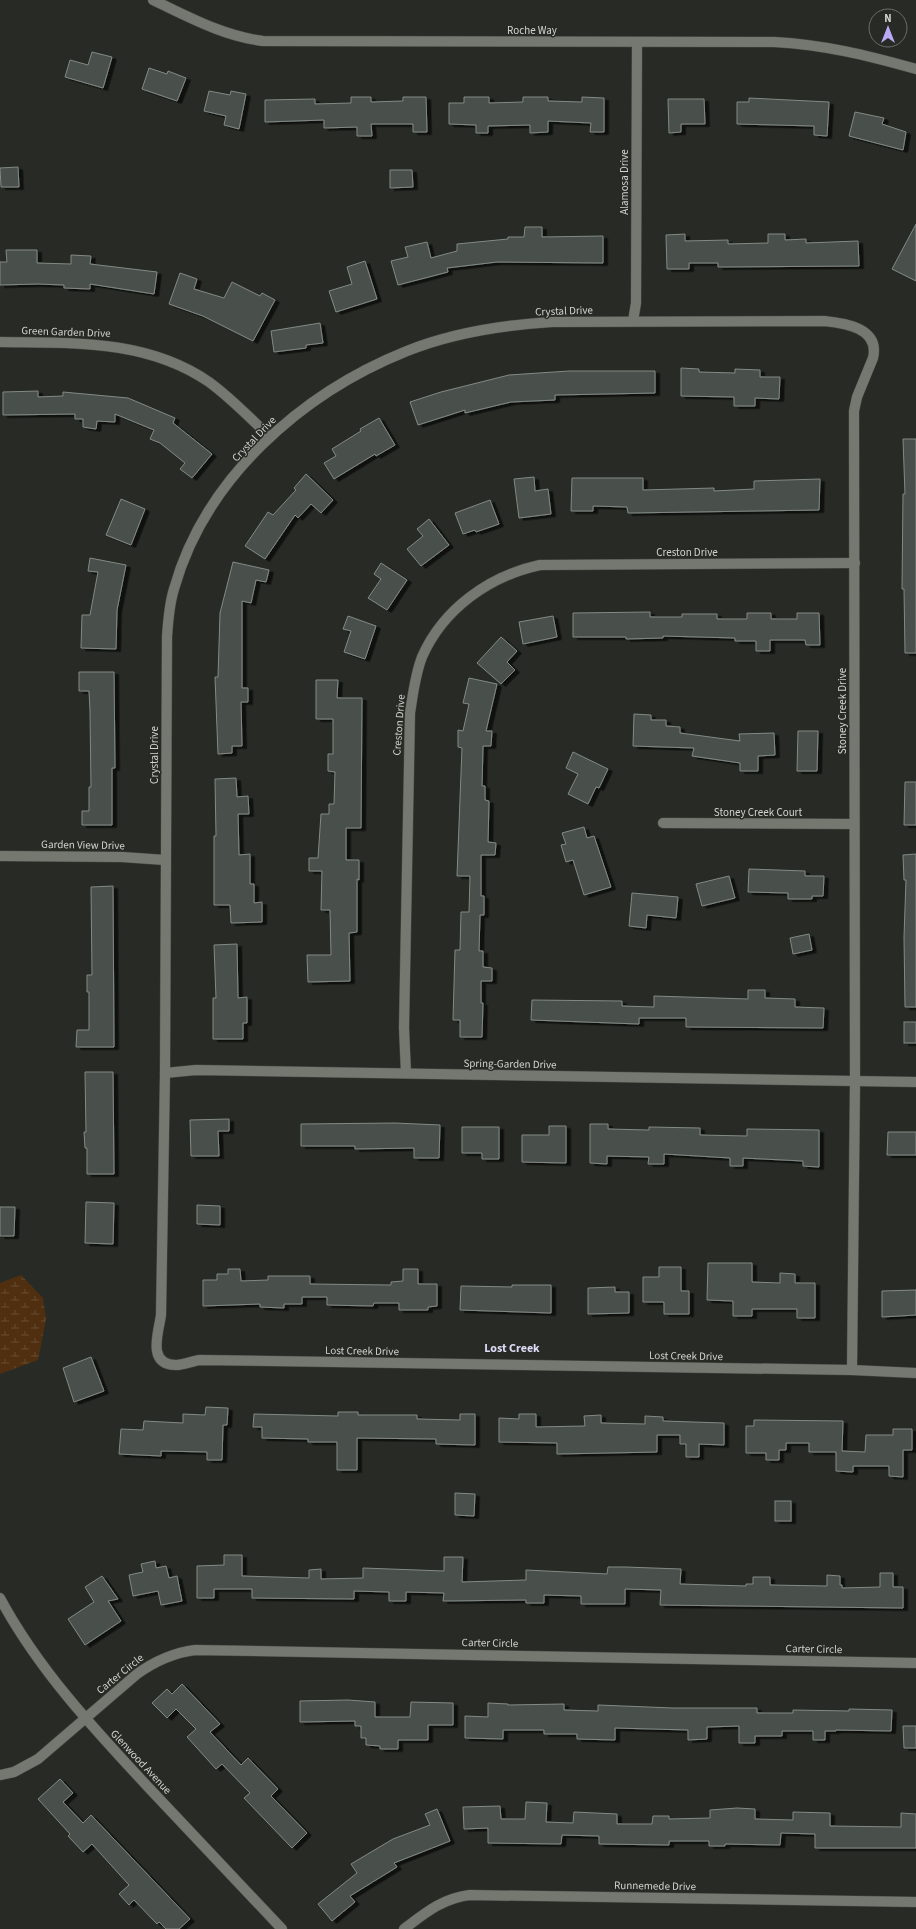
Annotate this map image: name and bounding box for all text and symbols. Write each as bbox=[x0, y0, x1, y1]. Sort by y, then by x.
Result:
north arrow bbox=[868, 8, 908, 48]
text: N bbox=[884, 11, 892, 26]
street label: Roche Way bbox=[507, 23, 557, 38]
street label: Alamosa Drive bbox=[617, 149, 632, 215]
street label: Crystal Drive bbox=[535, 302, 594, 320]
street label: Green Garden Drive bbox=[21, 323, 111, 341]
street label: Crystal Drive bbox=[229, 413, 280, 465]
street label: Creston Drive bbox=[656, 545, 718, 560]
street label: Stoney Creek Drive bbox=[835, 667, 850, 754]
street label: Creston Drive bbox=[389, 693, 409, 756]
street label: Crystal Drive bbox=[147, 726, 162, 784]
street label: Stoney Creek Court bbox=[714, 805, 802, 820]
street label: Garden View Drive bbox=[41, 837, 125, 853]
street label: Spring-Garden Drive bbox=[463, 1056, 557, 1072]
district label: Lost Creek bbox=[484, 1340, 540, 1357]
street label: Lost Creek Drive bbox=[325, 1343, 400, 1359]
street label: Lost Creek Drive bbox=[649, 1348, 724, 1364]
street label: Carter Circle bbox=[462, 1635, 519, 1651]
street label: Carter Circle bbox=[786, 1641, 843, 1657]
street label: Carter Circle bbox=[93, 1650, 147, 1698]
street label: Glenwood Avenue bbox=[107, 1727, 175, 1798]
street label: Runnemede Drive bbox=[614, 1878, 697, 1894]

